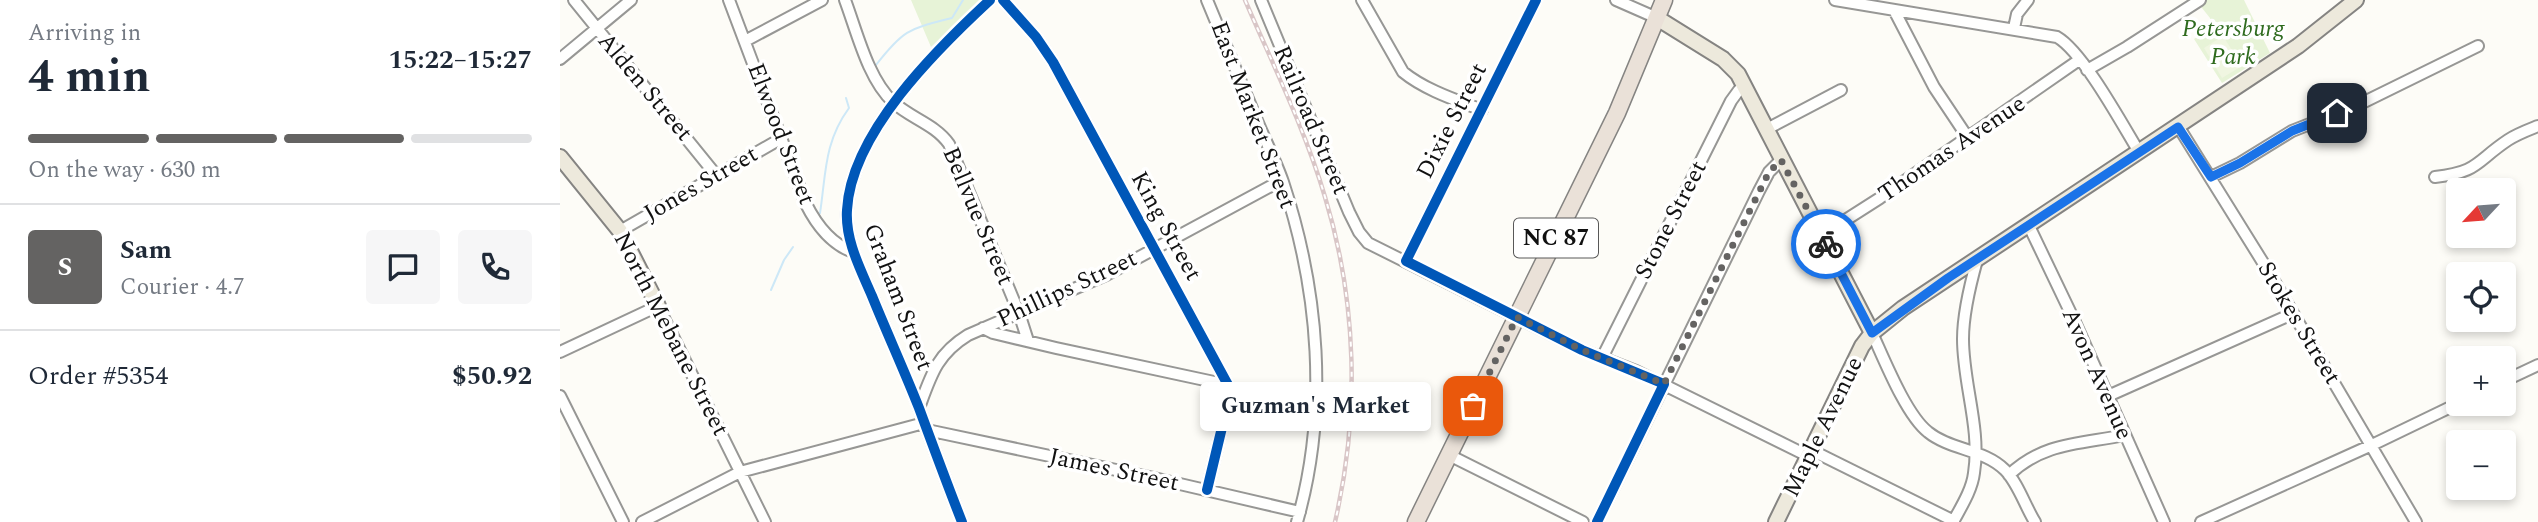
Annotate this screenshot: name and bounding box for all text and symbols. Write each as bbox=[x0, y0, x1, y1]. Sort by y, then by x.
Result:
park label: Petersburg Park bbox=[2182, 11, 2286, 75]
text: Arriving in bbox=[28, 16, 141, 51]
street label: East Market Street bbox=[1201, 16, 1305, 214]
street label: Alden Street bbox=[589, 25, 701, 149]
text: 15:22–15:27 bbox=[388, 40, 532, 80]
street label: Railroad Street bbox=[1263, 40, 1359, 200]
text: 4 min bbox=[28, 42, 150, 112]
street label: Dixie Street bbox=[1407, 57, 1497, 185]
street label: Elwood Street bbox=[737, 58, 825, 210]
pin bbox=[2307, 83, 2367, 143]
street label: Thomas Avenue bbox=[1871, 86, 2033, 212]
icon: home bbox=[2318, 94, 2356, 132]
street label: Jones Street bbox=[637, 137, 765, 231]
street label: Bellvue Street bbox=[933, 141, 1023, 291]
text: On the way · 630 m bbox=[28, 153, 221, 188]
street label: Stone Street bbox=[1626, 154, 1716, 286]
street label: King Street bbox=[1121, 165, 1211, 287]
north arrow bbox=[2446, 178, 2516, 248]
map controls bbox=[2446, 178, 2516, 500]
courier bbox=[1791, 209, 1861, 279]
street label: Graham Street bbox=[853, 218, 943, 376]
road number: NC 87 bbox=[1514, 218, 1598, 258]
icon: bike bbox=[1807, 225, 1845, 263]
street label: North Mebane Street bbox=[604, 226, 738, 442]
text: Sam bbox=[120, 230, 172, 270]
button: chat bbox=[366, 230, 440, 304]
button: phone bbox=[458, 230, 532, 304]
street label: Phillips Street bbox=[991, 241, 1143, 337]
text: S bbox=[58, 247, 72, 287]
street label: Stokes Street bbox=[2248, 254, 2350, 392]
button: locate bbox=[2446, 262, 2516, 332]
text: Courier · 4.7 bbox=[120, 270, 245, 305]
street label: Avon Avenue bbox=[2052, 302, 2142, 446]
button: + bbox=[2446, 346, 2516, 416]
street label: Maple Avenue bbox=[1773, 351, 1873, 503]
text: Order #5354 bbox=[28, 356, 168, 396]
text: $50.92 bbox=[452, 356, 532, 396]
pin bbox=[1443, 376, 1503, 436]
callout: Guzman's Market bbox=[1200, 382, 1431, 430]
icon: bag bbox=[1454, 387, 1492, 425]
text: Guzman's Market bbox=[1221, 389, 1410, 424]
button: − bbox=[2446, 430, 2516, 500]
street label: James Street bbox=[1046, 439, 1182, 501]

